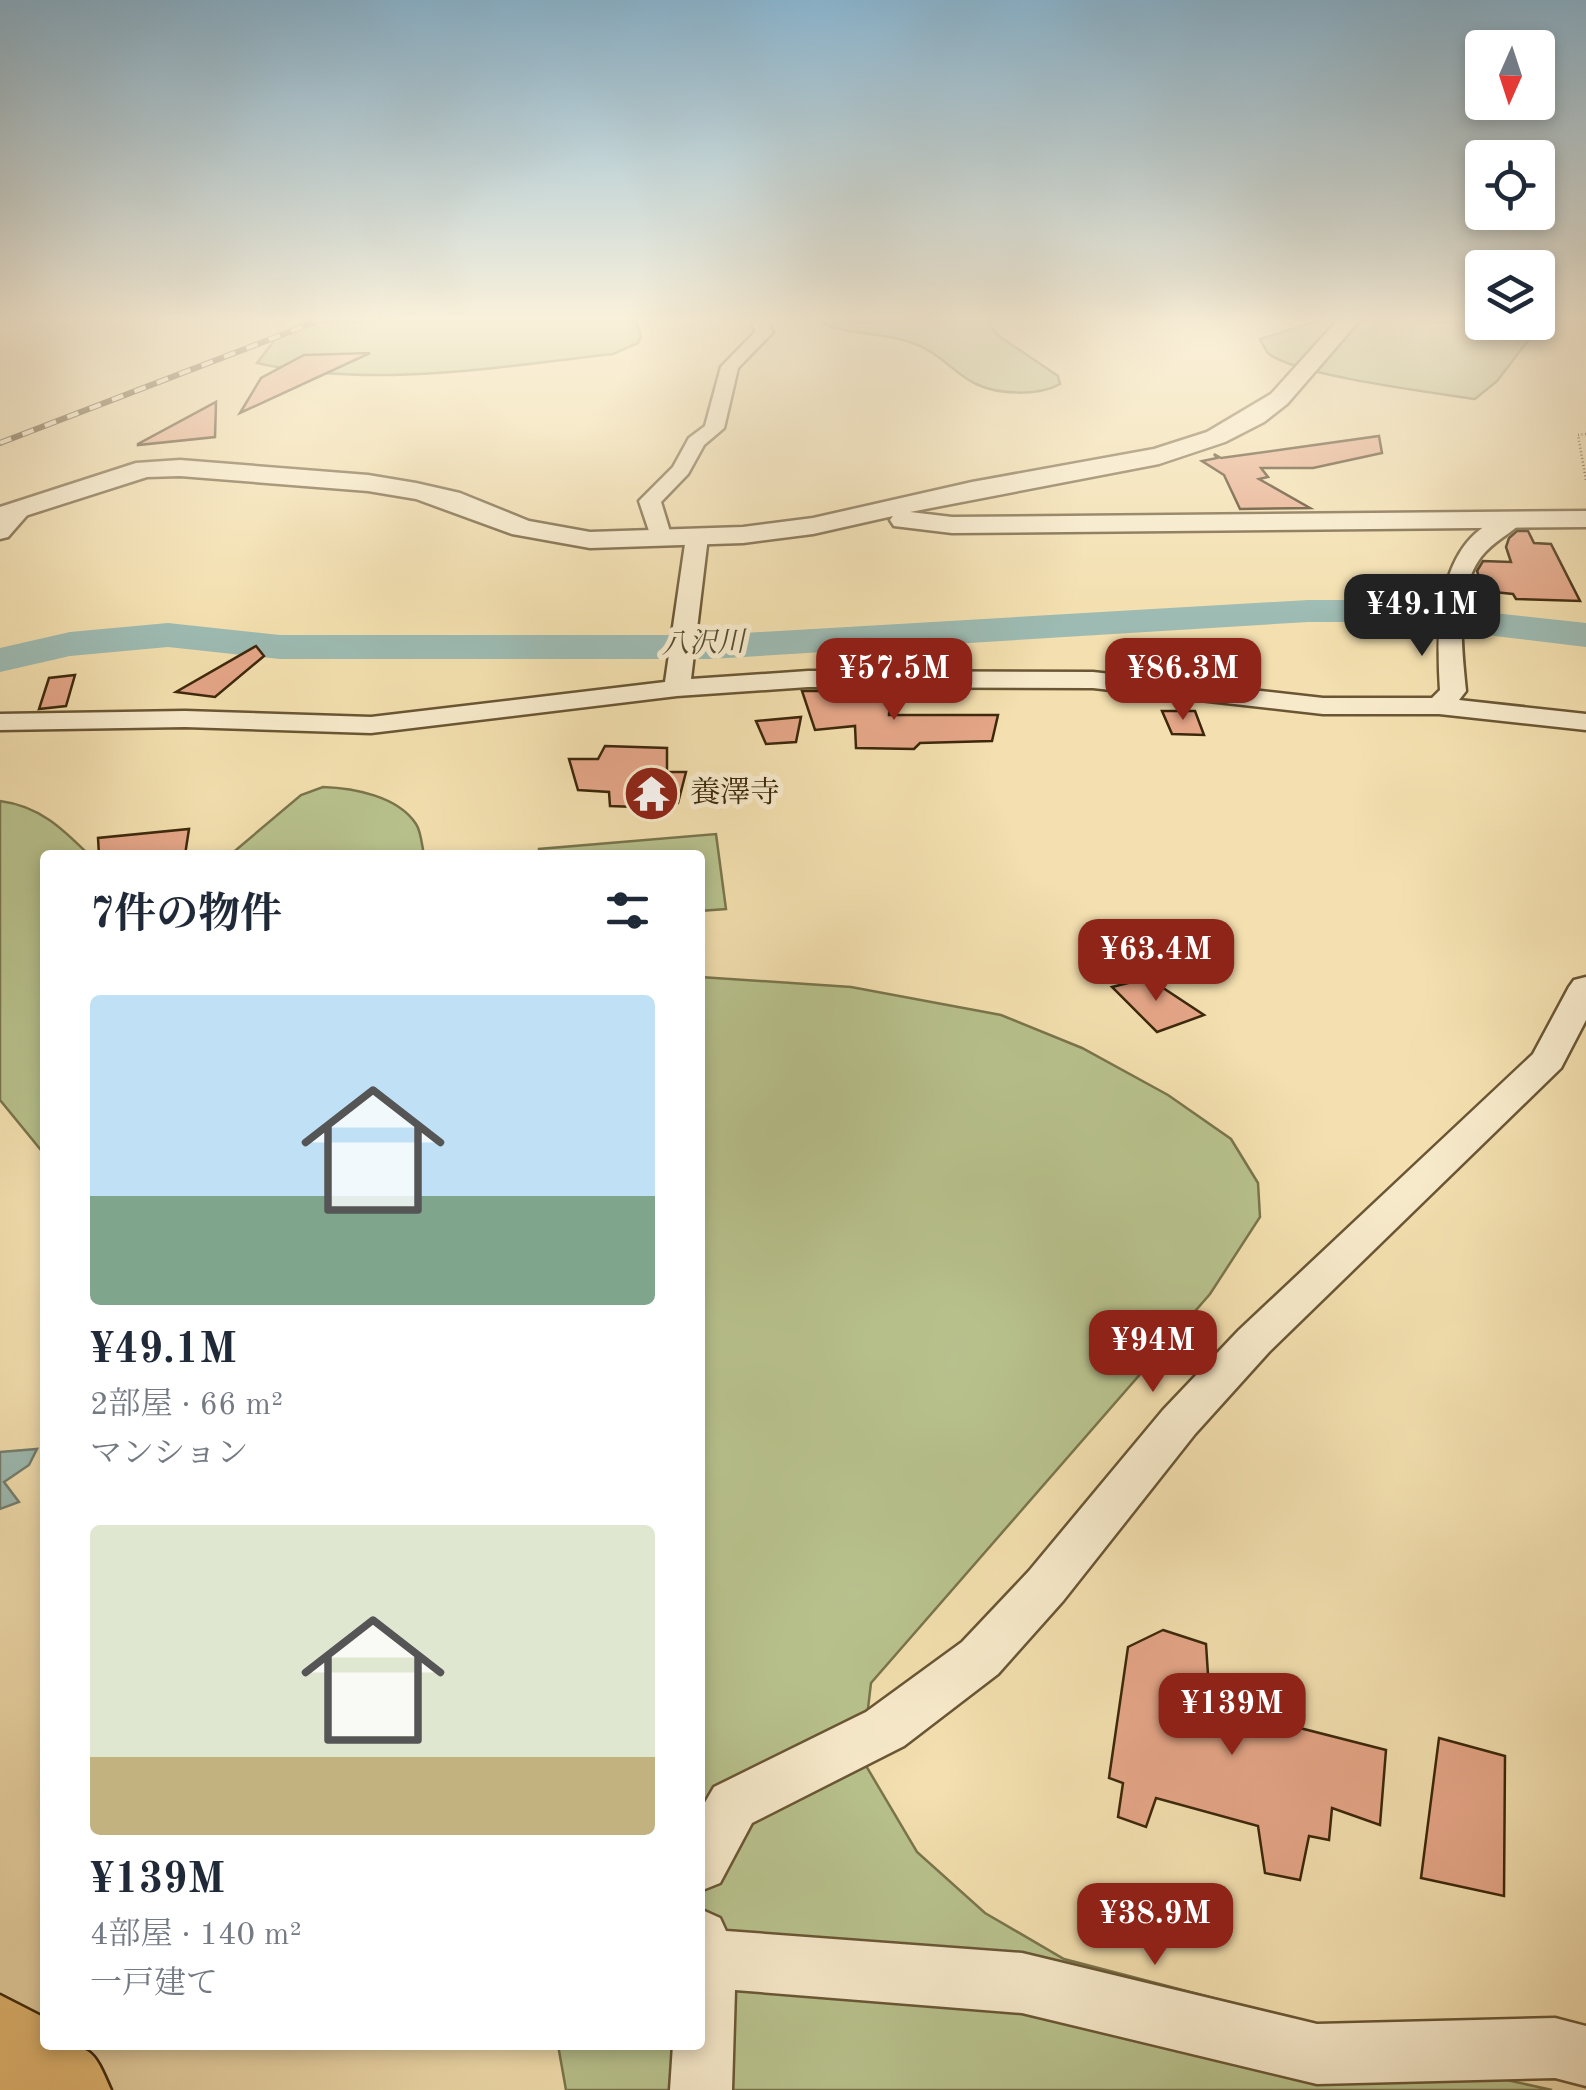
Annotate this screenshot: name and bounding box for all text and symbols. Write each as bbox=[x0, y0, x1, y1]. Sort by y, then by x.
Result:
north arrow bbox=[1465, 30, 1555, 120]
map controls bbox=[1465, 30, 1555, 340]
button: locate bbox=[1465, 140, 1555, 230]
button: layers bbox=[1465, 250, 1555, 340]
pin: ¥49.1M bbox=[1341, 574, 1503, 659]
text: ¥49.1M bbox=[1366, 590, 1478, 622]
water label: 八沢川 bbox=[660, 626, 748, 660]
pin: ¥57.5M bbox=[813, 638, 975, 723]
pin: ¥86.3M bbox=[1102, 638, 1264, 723]
text: ¥57.5M bbox=[838, 654, 950, 686]
text: ¥86.3M bbox=[1127, 654, 1239, 686]
temple icon: 養澤寺 bbox=[621, 764, 681, 824]
place label: 養澤寺 bbox=[690, 776, 780, 809]
icon: filters bbox=[600, 883, 655, 938]
text: 7件の物件 bbox=[90, 895, 282, 937]
pin: ¥63.4M bbox=[1075, 919, 1237, 1004]
text: ¥63.4M bbox=[1100, 935, 1212, 967]
icon: home bbox=[283, 1060, 463, 1240]
pin: ¥94M bbox=[1094, 1310, 1212, 1395]
text: ¥94M bbox=[1111, 1326, 1195, 1358]
text: ¥49.1M bbox=[90, 1330, 237, 1372]
text: 2部屋 · 66 m² bbox=[90, 1390, 283, 1422]
text: マンション bbox=[90, 1439, 249, 1471]
icon: home bbox=[283, 1590, 463, 1770]
pin: ¥139M bbox=[1162, 1673, 1302, 1758]
text: ¥139M bbox=[1181, 1689, 1283, 1721]
text: ¥139M bbox=[90, 1860, 225, 1902]
pin: ¥38.9M bbox=[1074, 1883, 1236, 1968]
text: ¥38.9M bbox=[1099, 1899, 1211, 1931]
text: 4部屋 · 140 m² bbox=[90, 1920, 302, 1952]
text: 一戸建て bbox=[90, 1969, 218, 2001]

